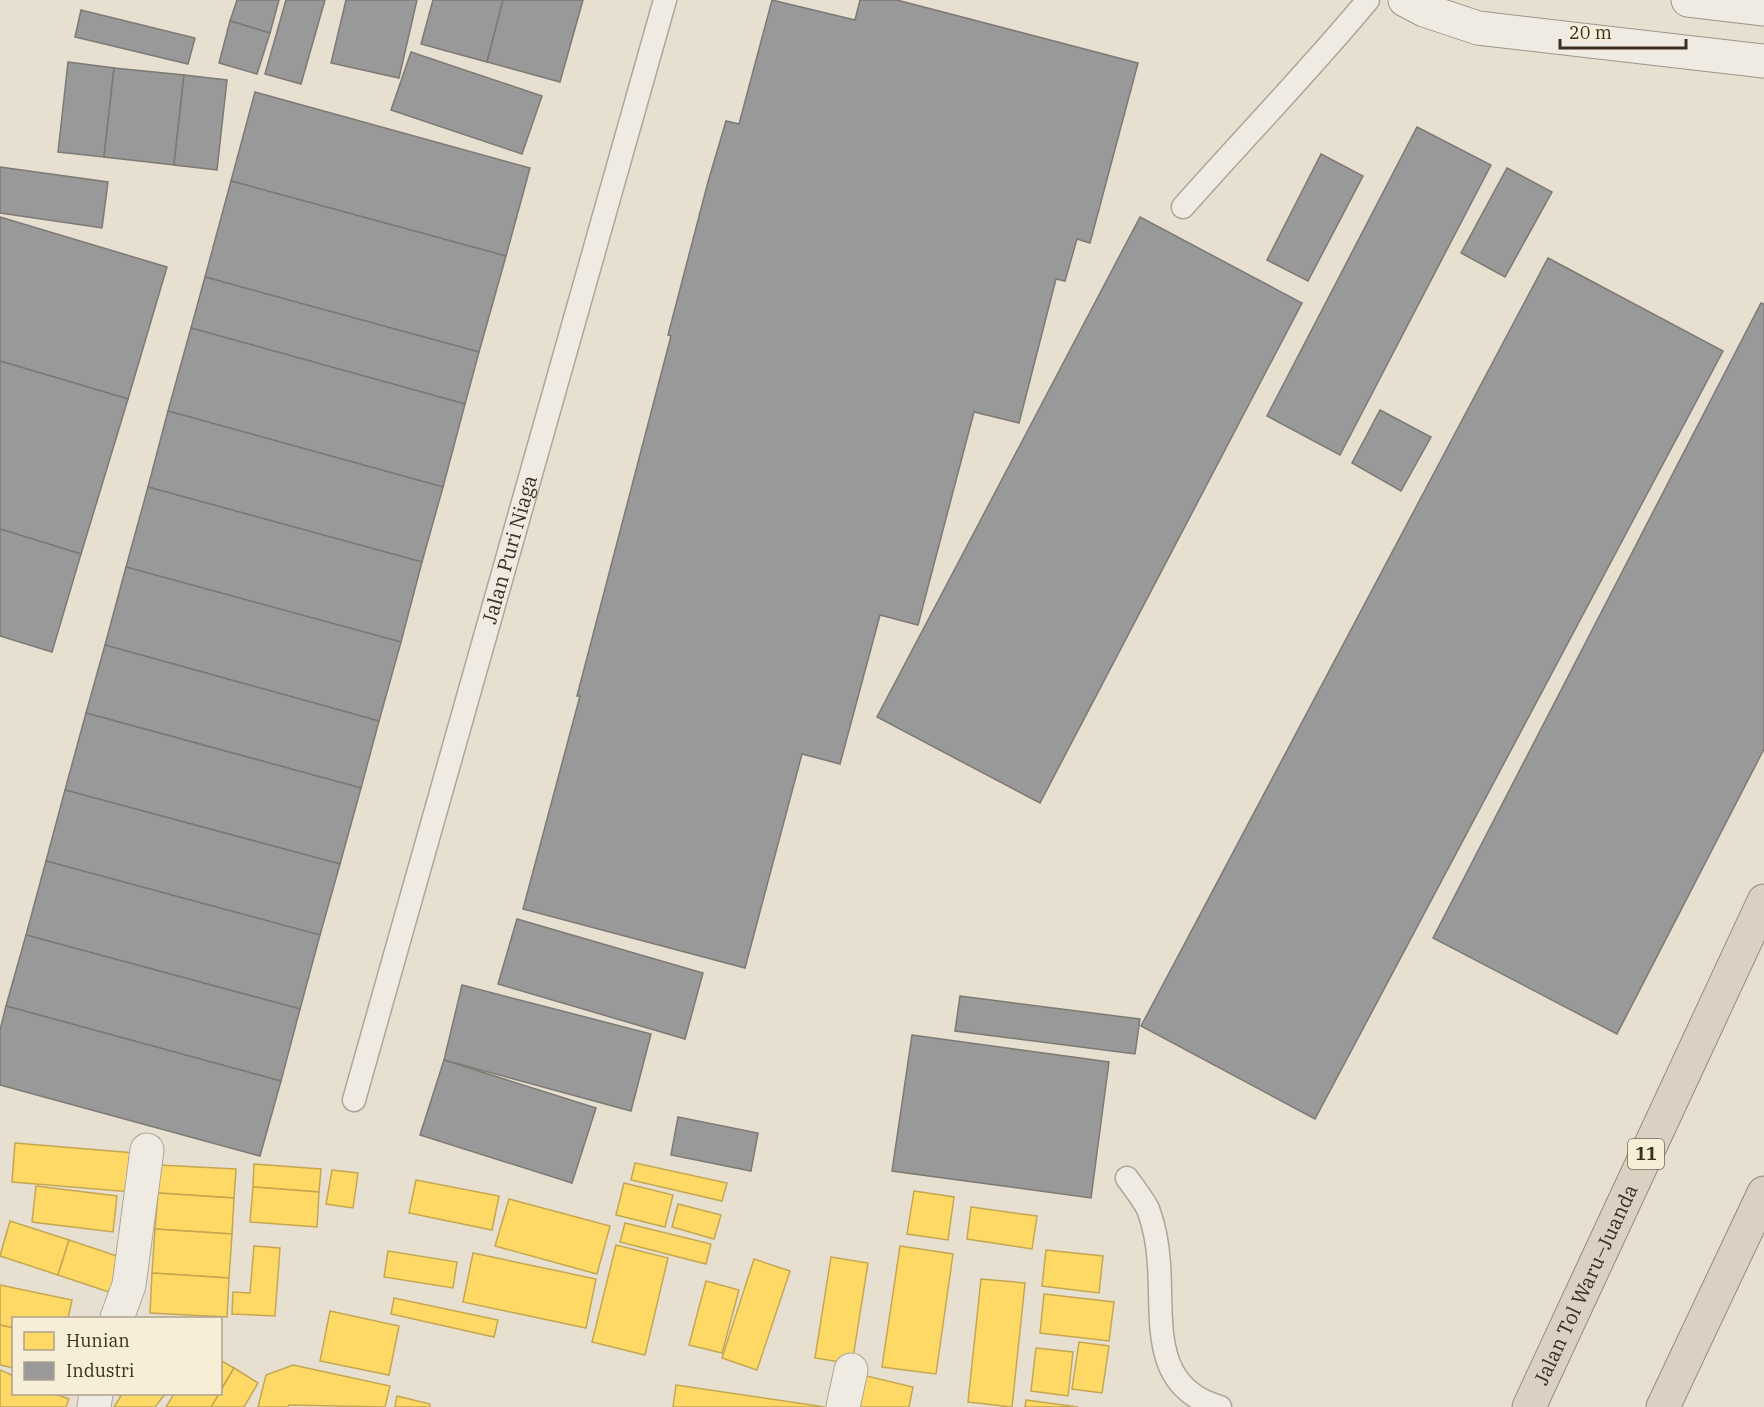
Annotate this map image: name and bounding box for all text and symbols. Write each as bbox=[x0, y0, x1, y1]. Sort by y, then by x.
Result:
scale bar bbox=[1560, 12, 1686, 50]
text: 20 m bbox=[1569, 21, 1612, 44]
street label: Jalan Puri Niaga bbox=[475, 472, 543, 627]
road number: 11 bbox=[1628, 1139, 1664, 1169]
street label: Jalan Tol Waru–Juanda bbox=[1527, 1180, 1644, 1389]
legend bbox=[12, 1317, 222, 1395]
text: Hunian bbox=[66, 1329, 130, 1352]
text: Industri bbox=[66, 1359, 135, 1382]

